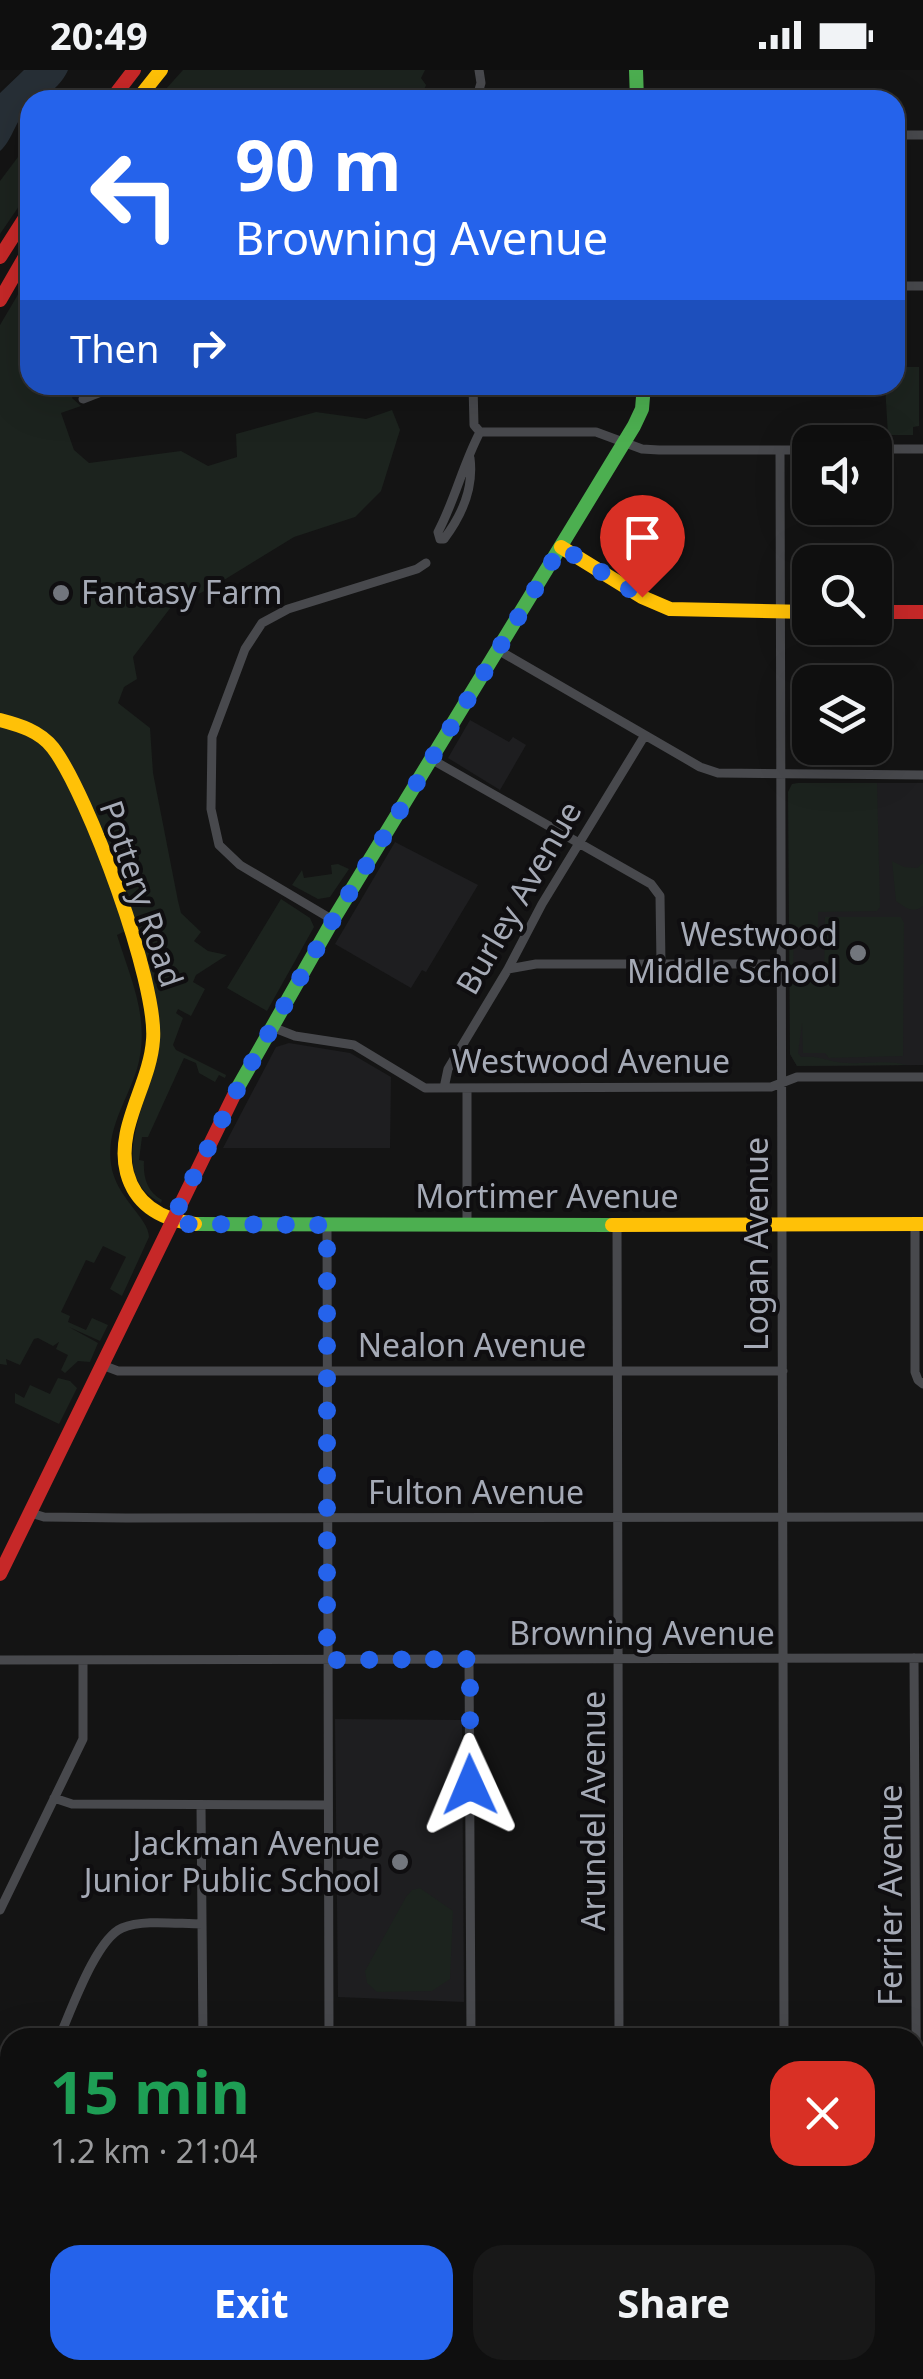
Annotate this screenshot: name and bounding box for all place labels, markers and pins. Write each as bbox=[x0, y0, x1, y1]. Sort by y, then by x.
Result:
pin bbox=[600, 495, 685, 598]
place label: Fantasy Farm bbox=[81, 570, 283, 613]
marker: Fantasy Farm bbox=[50, 582, 72, 604]
place label: Westwood Middle School bbox=[627, 912, 838, 992]
marker: Westwood Middle School bbox=[847, 942, 869, 964]
place label: Jackman Avenue Junior Public School bbox=[81, 1821, 380, 1901]
marker: Jackman Avenue Junior Public School bbox=[389, 1851, 411, 1873]

